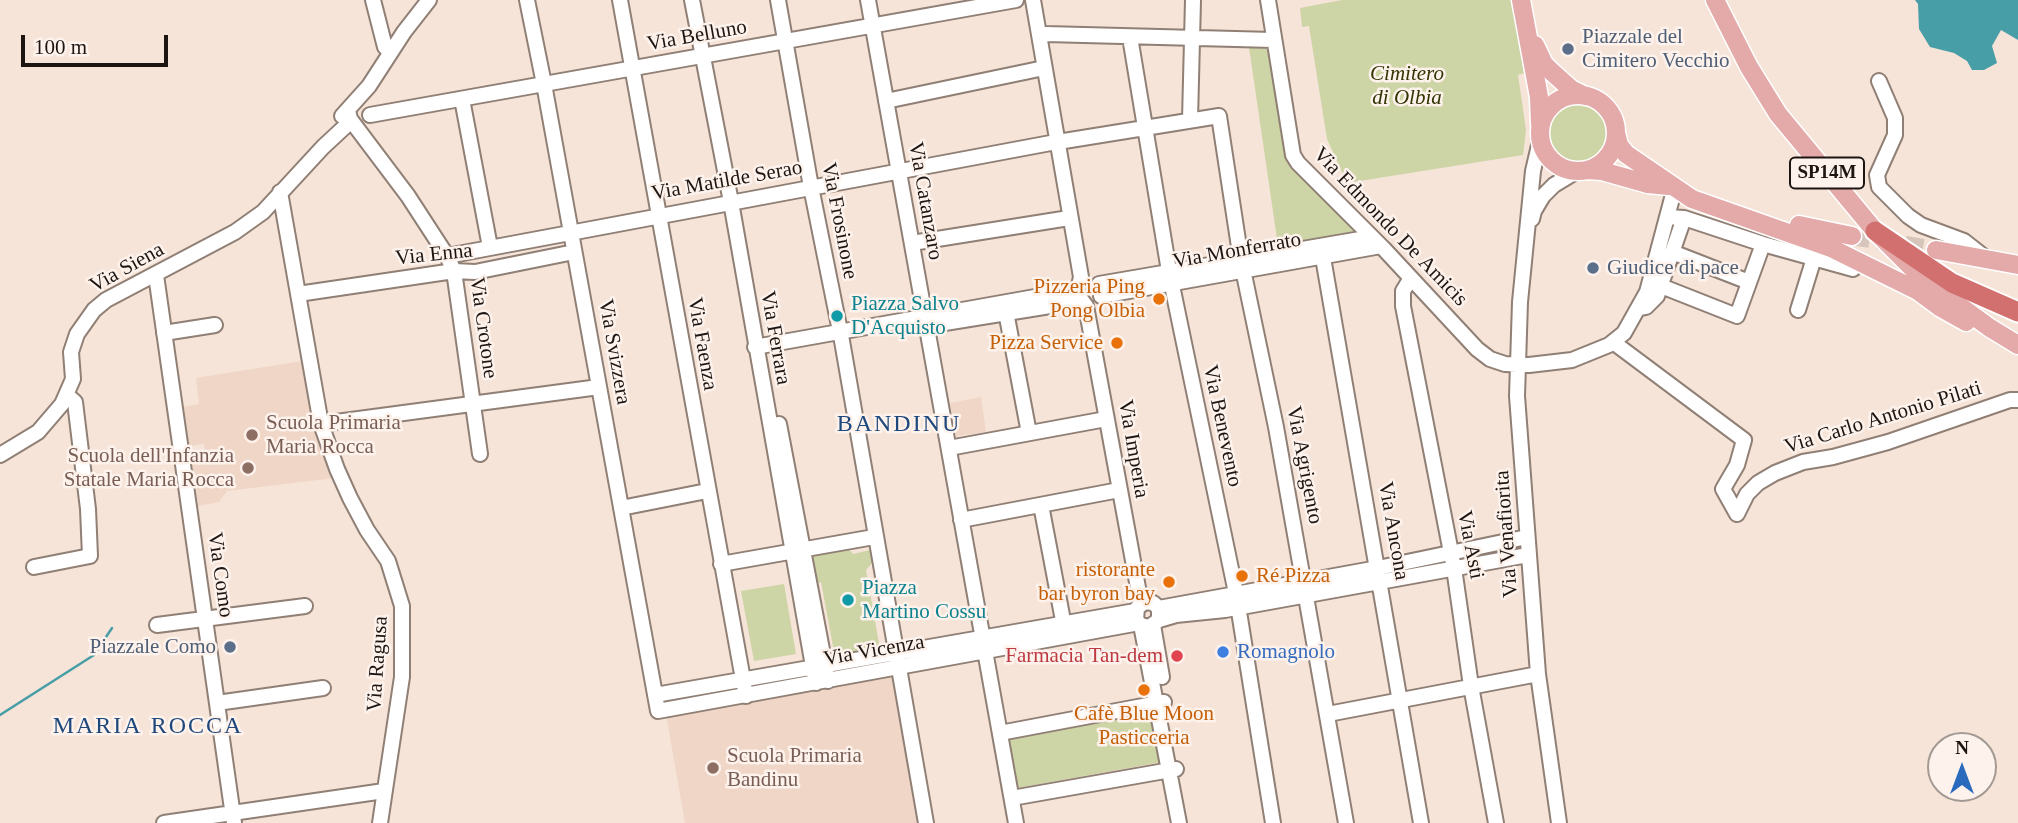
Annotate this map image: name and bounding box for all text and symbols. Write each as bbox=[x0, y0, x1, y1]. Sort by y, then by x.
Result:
street label: Via Belluno bbox=[645, 15, 749, 57]
scale bar bbox=[24, 21, 172, 65]
place label: Piazzale del Cimitero Vecchio bbox=[1582, 24, 1730, 74]
text: 100 m bbox=[34, 35, 87, 59]
marker: Piazzale del Cimitero Vecchio bbox=[1560, 41, 1576, 57]
park label: Cimitero di Olbia bbox=[1370, 61, 1444, 111]
street label: Via Catanzaro bbox=[902, 140, 948, 262]
street label: Via Edmondo De Amicis bbox=[1307, 142, 1473, 312]
street label: Via Matilde Serao bbox=[650, 155, 804, 207]
road number: SP14M bbox=[1790, 158, 1864, 188]
street label: Via Frosinone bbox=[815, 161, 863, 281]
street label: Via Monferrato bbox=[1171, 227, 1303, 275]
street label: Via Siena bbox=[85, 237, 169, 299]
street label: Via Enna bbox=[394, 238, 474, 272]
place label: Giudice di pace bbox=[1607, 255, 1739, 281]
marker: Giudice di pace bbox=[1585, 260, 1601, 276]
place label: Pizzeria Ping Pong Olbia bbox=[1034, 274, 1145, 324]
street label: Via Crotone bbox=[463, 276, 503, 380]
street label: Via Ferrara bbox=[754, 289, 796, 387]
place label: Piazza Salvo D'Acquisto bbox=[851, 291, 959, 341]
marker: Pizzeria Ping Pong Olbia bbox=[1151, 291, 1167, 307]
street label: Via Faenza bbox=[681, 296, 723, 392]
street label: Via Svizzera bbox=[592, 297, 636, 407]
marker: Piazza Salvo D'Acquisto bbox=[829, 308, 845, 324]
place label: Pizza Service bbox=[989, 330, 1103, 356]
marker: Pizza Service bbox=[1109, 335, 1125, 351]
street label: Via Benevento bbox=[1197, 363, 1247, 489]
street label: Via Carlo Antonio Pilati bbox=[1781, 376, 1985, 460]
street label: Via Imperia bbox=[1112, 398, 1154, 500]
street label: Via Agrigento bbox=[1280, 404, 1328, 526]
place label: Scuola Primaria Maria Rocca bbox=[266, 410, 401, 460]
district label: BANDINU bbox=[838, 411, 960, 439]
marker: Scuola Primaria Maria Rocca bbox=[244, 427, 260, 443]
place label: Scuola dell'Infanzia Statale Maria Rocca bbox=[64, 443, 234, 493]
marker: Scuola dell'Infanzia Statale Maria Rocca bbox=[240, 460, 256, 476]
street label: Via Venafiorita bbox=[1490, 469, 1524, 599]
street label: Via Ancona bbox=[1372, 480, 1414, 582]
street label: Via Asti bbox=[1451, 509, 1489, 581]
street label: Via Como bbox=[202, 531, 238, 619]
place label: ristorante bar byron bay bbox=[1038, 557, 1155, 607]
place label: Ré Pizza bbox=[1256, 563, 1330, 589]
marker: Ré Pizza bbox=[1234, 568, 1250, 584]
marker: ristorante bar byron bay bbox=[1161, 574, 1177, 590]
place label: Piazza Martino Cossu bbox=[862, 575, 986, 625]
marker: Piazza Martino Cossu bbox=[840, 592, 856, 608]
street label: Via Ragusa bbox=[362, 615, 394, 713]
street label: Via Vicenza bbox=[822, 630, 926, 672]
place label: Piazzale Como bbox=[89, 634, 216, 660]
marker: Piazzale Como bbox=[222, 639, 238, 655]
place label: Romagnolo bbox=[1237, 639, 1335, 665]
place label: Farmacia Tan-dem bbox=[1005, 643, 1163, 669]
marker: Romagnolo bbox=[1215, 644, 1231, 660]
marker: Farmacia Tan-dem bbox=[1169, 648, 1185, 664]
marker: Cafè Blue Moon Pasticceria bbox=[1136, 682, 1152, 698]
place label: Cafè Blue Moon Pasticceria bbox=[1074, 701, 1214, 751]
district label: MARIA ROCCA bbox=[54, 713, 242, 741]
north arrow bbox=[1927, 732, 1997, 802]
text: N bbox=[1955, 737, 1969, 758]
place label: Scuola Primaria Bandinu bbox=[727, 743, 862, 793]
marker: Scuola Primaria Bandinu bbox=[705, 760, 721, 776]

